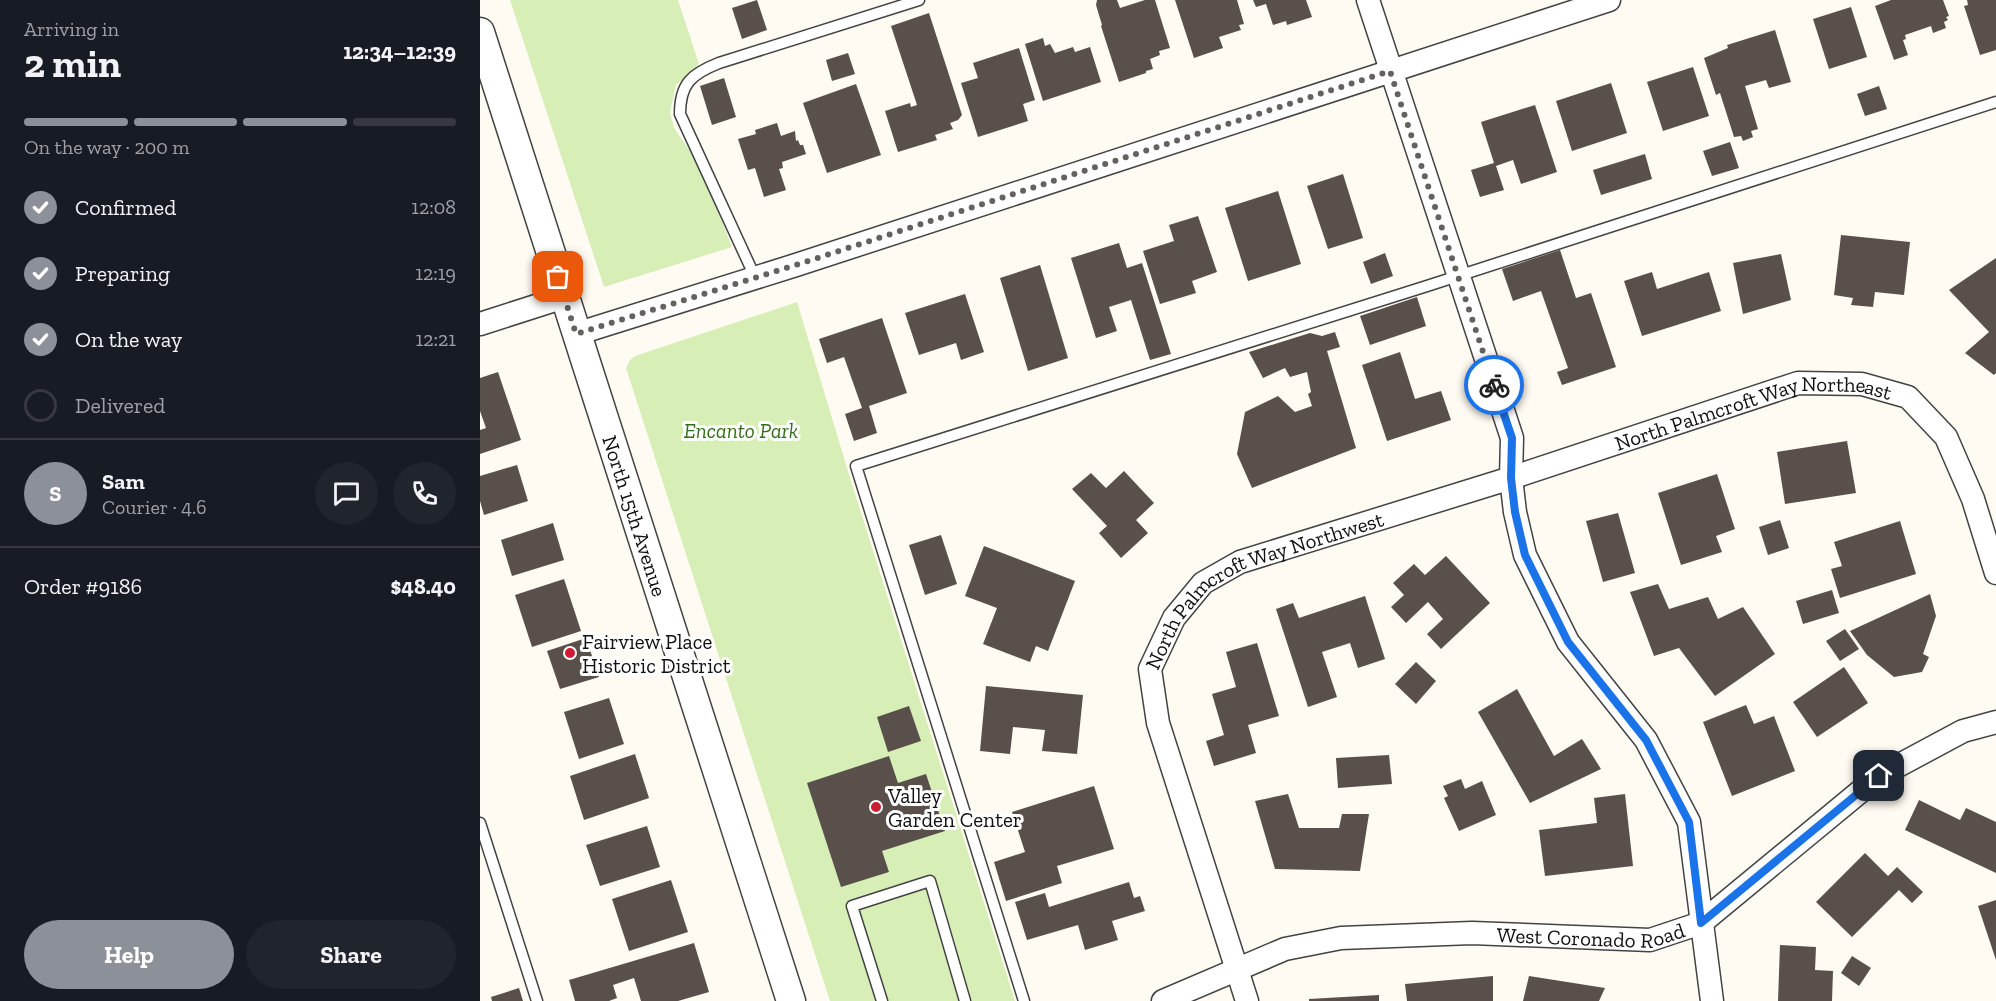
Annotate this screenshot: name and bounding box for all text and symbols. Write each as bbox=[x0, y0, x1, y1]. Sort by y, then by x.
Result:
text: Arriving in bbox=[24, 17, 119, 41]
text: 12:34–12:39 bbox=[343, 38, 456, 65]
text: 2 min bbox=[24, 40, 121, 87]
text: On the way · 200 m bbox=[24, 135, 190, 159]
icon: check bbox=[24, 191, 57, 224]
text: Confirmed bbox=[75, 194, 176, 221]
text: 12:08 bbox=[411, 195, 456, 219]
pin bbox=[532, 251, 583, 302]
icon: check bbox=[24, 257, 57, 290]
text: Preparing bbox=[75, 260, 170, 287]
icon: bag bbox=[541, 260, 574, 293]
text: 12:19 bbox=[415, 261, 456, 285]
icon: check bbox=[24, 323, 57, 356]
text: On the way bbox=[75, 326, 182, 353]
text: 12:21 bbox=[416, 327, 456, 351]
courier bbox=[1464, 355, 1524, 415]
icon: bike bbox=[1478, 369, 1511, 402]
street label: North Palmcroft Way Northeast bbox=[1611, 370, 1895, 455]
text: Delivered bbox=[75, 392, 165, 419]
park label: Encanto Park bbox=[684, 418, 798, 443]
street label: North 15th Avenue bbox=[598, 432, 673, 599]
button: chat bbox=[315, 462, 378, 525]
button: phone bbox=[393, 462, 456, 525]
text: Sam bbox=[102, 468, 145, 495]
text: S bbox=[49, 480, 62, 507]
text: Courier · 4.6 bbox=[102, 495, 207, 519]
street label: North Palmcroft Way Northwest bbox=[1139, 506, 1387, 673]
text: Order #9186 bbox=[24, 573, 142, 600]
text: $48.40 bbox=[391, 573, 456, 600]
place label: Fairview Place Historic District bbox=[582, 629, 731, 678]
marker: Fairview Place Historic District bbox=[563, 646, 577, 660]
pin bbox=[1853, 750, 1904, 801]
icon: home bbox=[1862, 759, 1895, 792]
place label: Valley Garden Center bbox=[887, 783, 1022, 832]
marker: Valley Garden Center bbox=[869, 800, 883, 814]
street label: West Coronado Road bbox=[1496, 917, 1688, 953]
button: Help bbox=[24, 920, 234, 989]
button: Share bbox=[246, 920, 456, 989]

